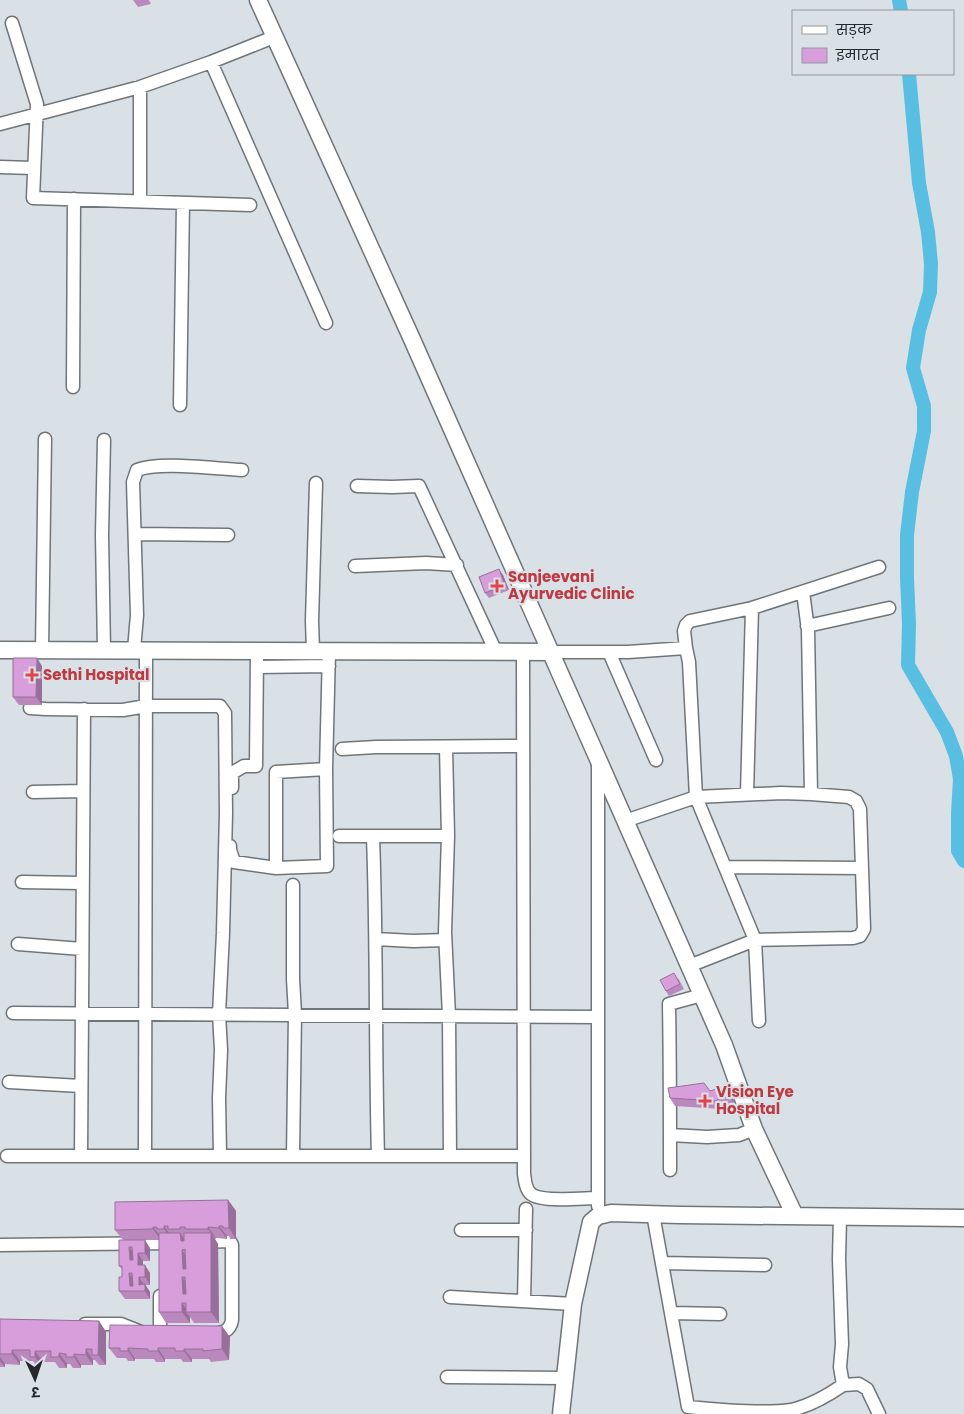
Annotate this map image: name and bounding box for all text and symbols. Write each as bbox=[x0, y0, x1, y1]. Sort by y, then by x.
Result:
legend bbox=[792, 10, 954, 75]
text: सड़क bbox=[835, 19, 873, 40]
text: इमारत bbox=[835, 44, 880, 65]
place label: Sanjeevani Ayurvedic Clinic bbox=[508, 566, 634, 604]
marker: Sanjeevani Ayurvedic Clinic bbox=[490, 579, 504, 593]
place label: Sethi Hospital bbox=[43, 664, 149, 685]
marker: Sethi Hospital bbox=[25, 668, 39, 682]
place label: Vision Eye Hospital bbox=[716, 1081, 794, 1119]
marker: Vision Eye Hospital bbox=[698, 1094, 712, 1108]
north arrow bbox=[10, 1354, 60, 1404]
text: उ bbox=[30, 1382, 41, 1402]

